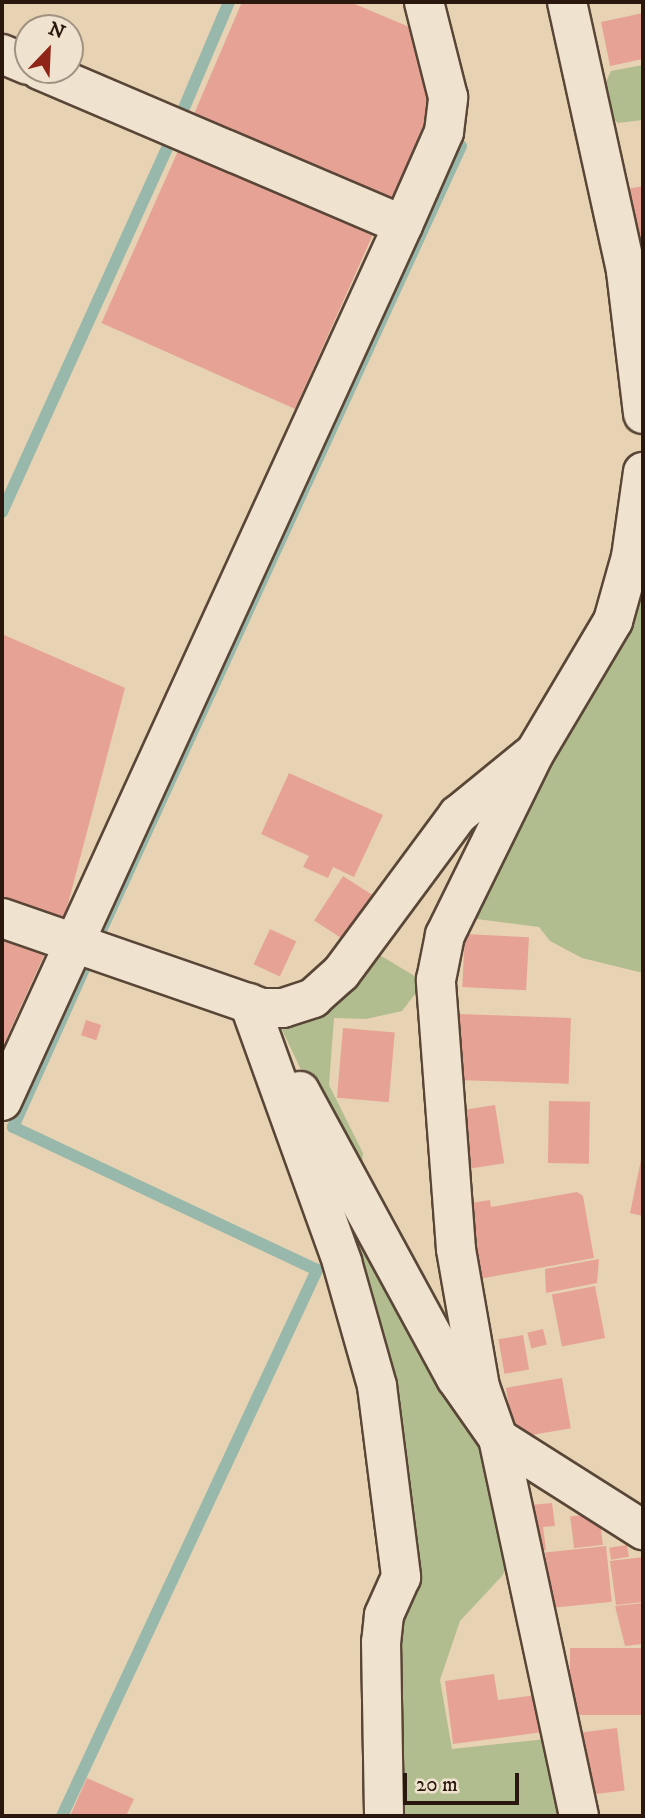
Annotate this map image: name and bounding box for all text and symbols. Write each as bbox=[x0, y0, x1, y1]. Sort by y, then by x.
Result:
north arrow bbox=[14, 14, 84, 84]
text: N bbox=[45, 17, 68, 45]
scale bar bbox=[407, 1758, 522, 1802]
text: 20 m bbox=[416, 1772, 458, 1798]

